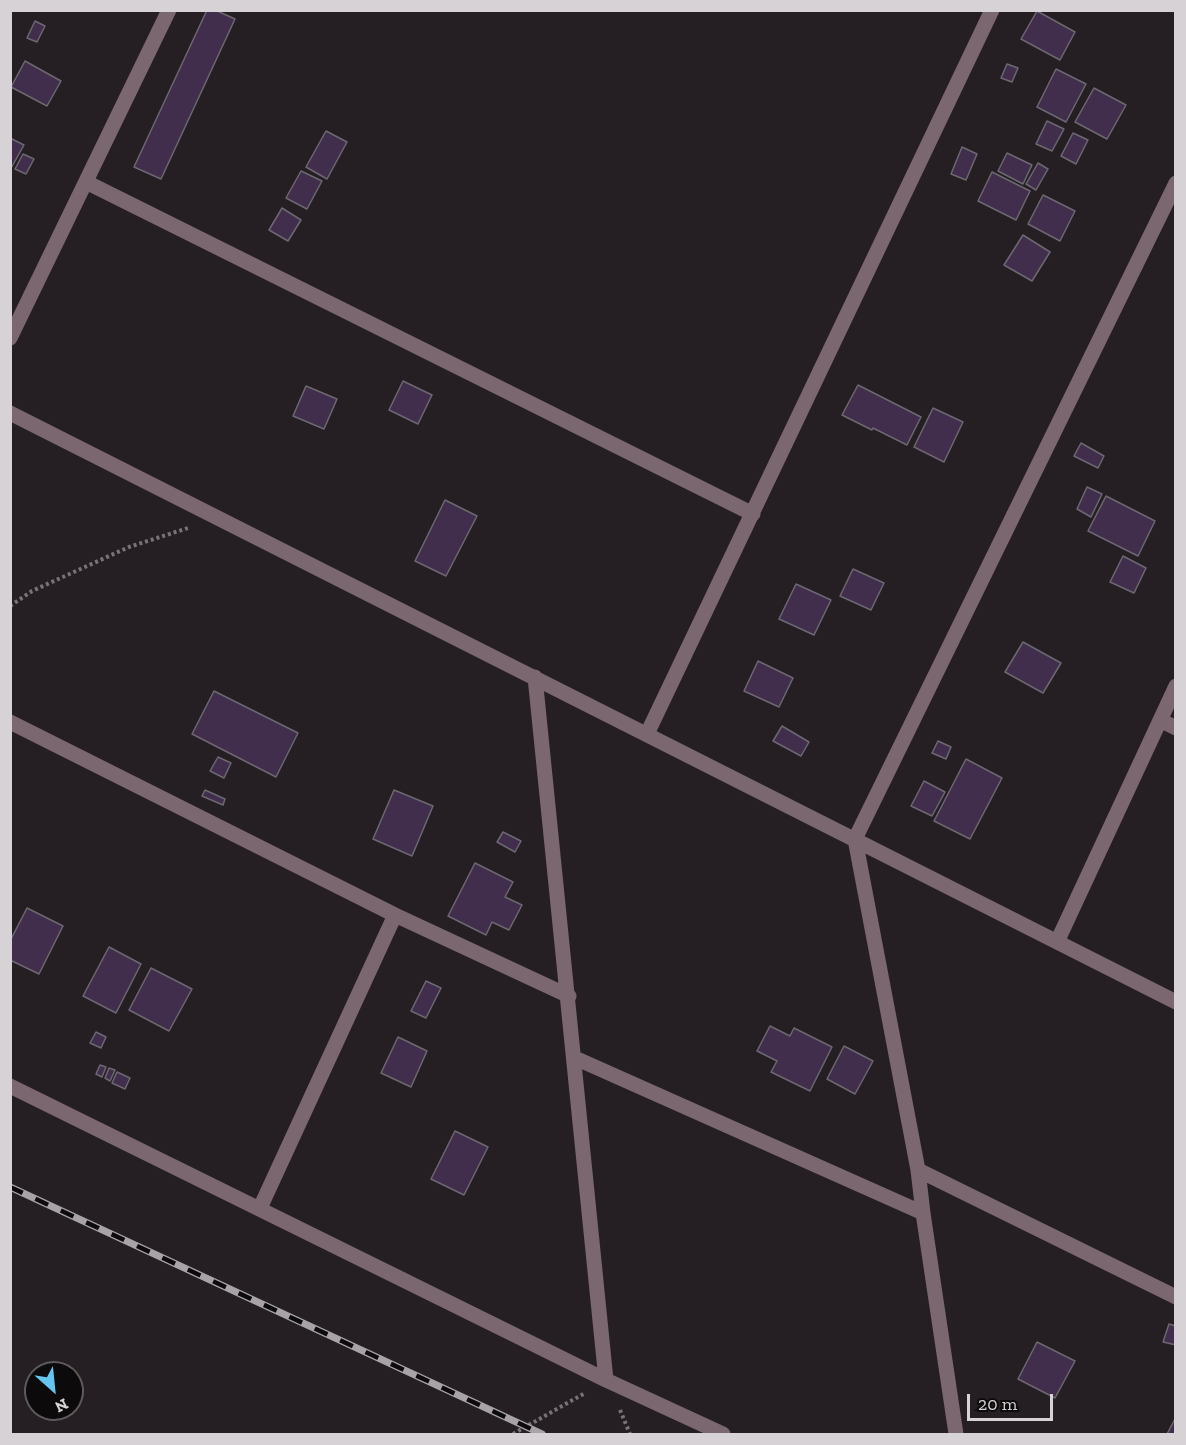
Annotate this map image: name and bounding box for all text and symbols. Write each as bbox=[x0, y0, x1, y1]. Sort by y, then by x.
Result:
north arrow bbox=[24, 1361, 84, 1421]
scale bar bbox=[970, 1382, 1056, 1420]
text: 20 m bbox=[978, 1393, 1017, 1415]
text: N bbox=[52, 1394, 71, 1417]

